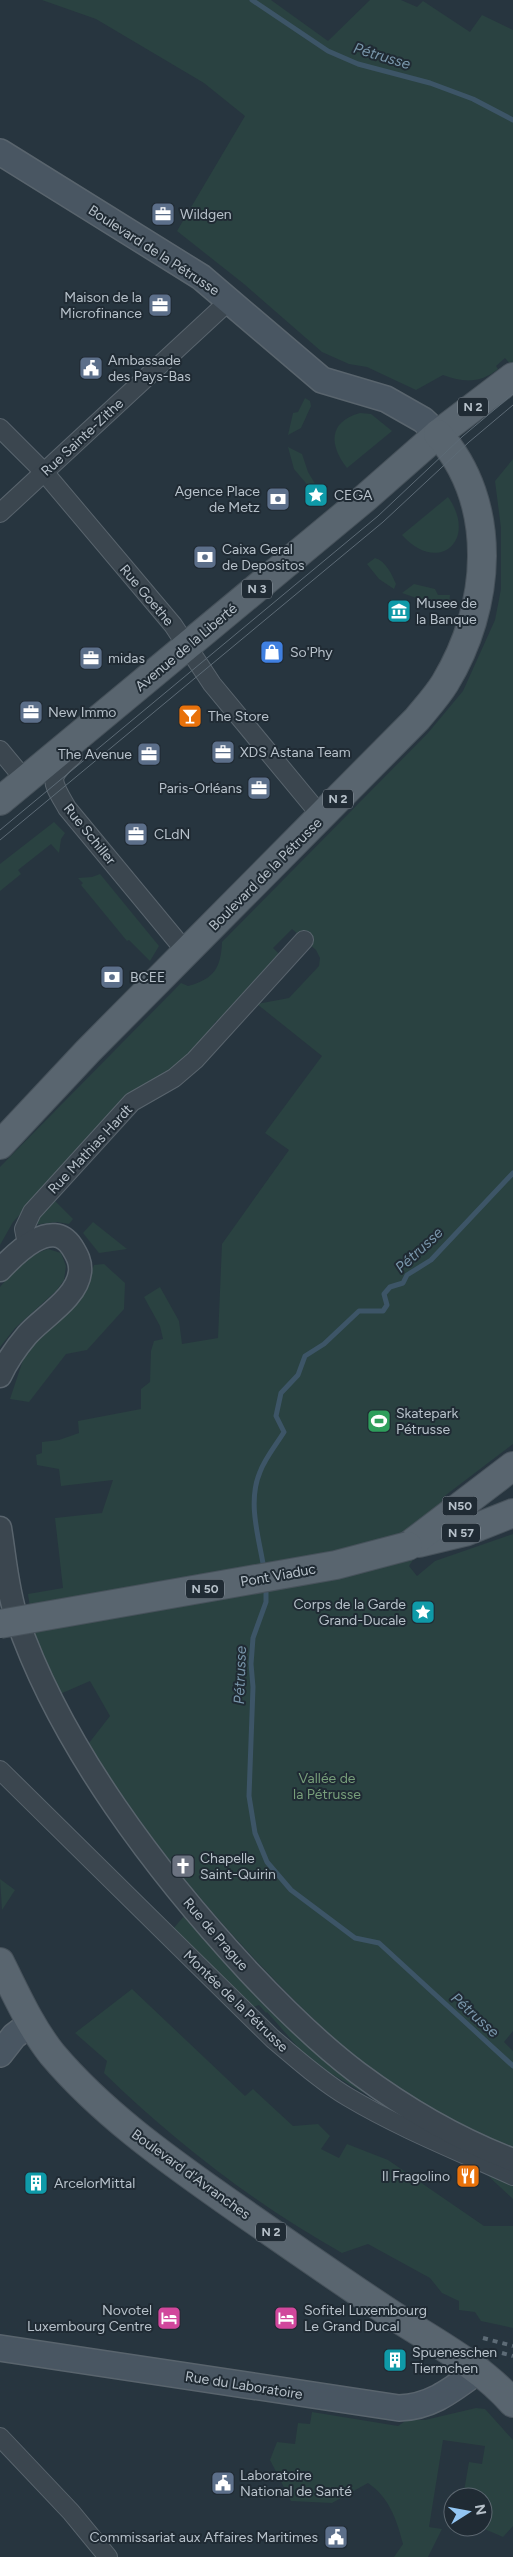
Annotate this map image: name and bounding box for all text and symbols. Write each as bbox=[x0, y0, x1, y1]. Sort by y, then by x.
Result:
water label: Pétrusse bbox=[351, 39, 413, 73]
office icon: Wildgen bbox=[150, 201, 176, 227]
street label: Boulevard de la Pétrusse bbox=[85, 202, 223, 299]
place label: Wildgen bbox=[180, 206, 232, 223]
place label: Maison de la Microfinance bbox=[60, 289, 142, 322]
office icon: Maison de la Microfinance bbox=[147, 292, 173, 318]
place label: Ambassade des Pays-Bas bbox=[108, 352, 191, 385]
public building icon: Ambassade des Pays-Bas bbox=[78, 355, 104, 381]
street label: Rue Sainte-Zithe bbox=[38, 395, 127, 480]
road number: N 2 bbox=[458, 398, 488, 417]
place icon: CEGA bbox=[303, 482, 329, 508]
place label: Agence Place de Metz bbox=[175, 483, 260, 516]
bank icon: Agence Place de Metz bbox=[265, 486, 291, 512]
place label: CEGA bbox=[334, 487, 373, 504]
place label: Caixa Geral de Depositos bbox=[222, 541, 305, 574]
bank icon: Caixa Geral de Depositos bbox=[192, 544, 218, 570]
street label: Rue Goethe bbox=[116, 561, 177, 630]
road number: N 3 bbox=[242, 580, 272, 598]
place label: Musee de la Banque bbox=[416, 595, 477, 628]
museum icon: Musee de la Banque bbox=[386, 598, 412, 624]
street label: Avenue de la Liberté bbox=[132, 600, 241, 695]
shop icon: So'Phy bbox=[259, 639, 285, 665]
place label: So'Phy bbox=[290, 644, 333, 661]
office icon: midas bbox=[78, 645, 104, 671]
place label: midas bbox=[108, 650, 145, 667]
office icon: New Immo bbox=[18, 699, 44, 725]
bar icon: The Store bbox=[177, 703, 203, 729]
place label: New Immo bbox=[48, 704, 116, 721]
place label: The Store bbox=[208, 708, 269, 725]
office icon: XDS Astana Team bbox=[210, 739, 236, 765]
office icon: The Avenue bbox=[136, 741, 162, 767]
place label: XDS Astana Team bbox=[240, 744, 351, 761]
place label: The Avenue bbox=[58, 746, 132, 763]
office icon: Paris-Orléans bbox=[246, 775, 272, 801]
place label: Paris-Orléans bbox=[159, 780, 242, 797]
road number: N 2 bbox=[323, 790, 353, 809]
street label: Rue Schiller bbox=[60, 800, 119, 868]
street label: Boulevard de la Pétrusse bbox=[205, 814, 326, 934]
office icon: CLdN bbox=[123, 821, 149, 847]
place label: CLdN bbox=[154, 826, 190, 843]
bank icon: BCEE bbox=[99, 964, 125, 990]
place label: BCEE bbox=[130, 969, 165, 986]
street label: Rue Mathias Hardt bbox=[45, 1101, 136, 1198]
water label: Pétrusse bbox=[391, 1223, 447, 1277]
place label: Skatepark Pétrusse bbox=[396, 1405, 458, 1438]
sports icon: Skatepark Pétrusse bbox=[366, 1408, 392, 1434]
road number: N50 bbox=[442, 1496, 478, 1515]
road number: N 57 bbox=[442, 1524, 480, 1542]
street label: Pont Viaduc bbox=[239, 1560, 318, 1590]
road number: N 50 bbox=[186, 1580, 224, 1598]
place label: Corps de la Garde Grand-Ducale bbox=[293, 1596, 406, 1629]
place icon: Corps de la Garde Grand-Ducale bbox=[410, 1599, 436, 1625]
water label: Pétrusse bbox=[230, 1645, 250, 1705]
park label: Vallée de la Pétrusse bbox=[293, 1770, 361, 1803]
place label: Chapelle Saint-Quirin bbox=[200, 1850, 276, 1883]
church icon: Chapelle Saint-Quirin bbox=[170, 1853, 196, 1879]
street label: Rue de Prague bbox=[179, 1895, 252, 1974]
street label: Montée de la Pétrusse bbox=[180, 1947, 292, 2056]
water label: Pétrusse bbox=[447, 1989, 503, 2041]
street label: Boulevard d'Avranches bbox=[128, 2126, 253, 2223]
restaurant icon: Il Fragolino bbox=[455, 2163, 481, 2189]
place label: Il Fragolino bbox=[382, 2168, 450, 2185]
building icon: ArcelorMittal bbox=[23, 2170, 49, 2196]
place label: ArcelorMittal bbox=[54, 2175, 135, 2192]
road number: N 2 bbox=[256, 2222, 286, 2242]
place label: Novotel Luxembourg Centre bbox=[27, 2302, 152, 2335]
place label: Sofitel Luxembourg Le Grand Ducal bbox=[304, 2302, 427, 2335]
hotel icon: Novotel Luxembourg Centre bbox=[156, 2305, 182, 2331]
hotel icon: Sofitel Luxembourg Le Grand Ducal bbox=[273, 2305, 299, 2331]
place label: Spueneschen Tiermchen bbox=[412, 2344, 497, 2377]
building icon: Spueneschen Tiermchen bbox=[382, 2347, 408, 2373]
street label: Rue du Laboratoire bbox=[184, 2368, 304, 2403]
place label: Laboratoire National de Santé bbox=[240, 2467, 352, 2500]
public building icon: Laboratoire National de Santé bbox=[210, 2470, 236, 2496]
north arrow bbox=[443, 2487, 493, 2537]
text: N bbox=[471, 2503, 490, 2517]
public building icon: Commissariat aux Affaires Maritimes bbox=[323, 2524, 349, 2550]
place label: Commissariat aux Affaires Maritimes bbox=[90, 2529, 318, 2546]

